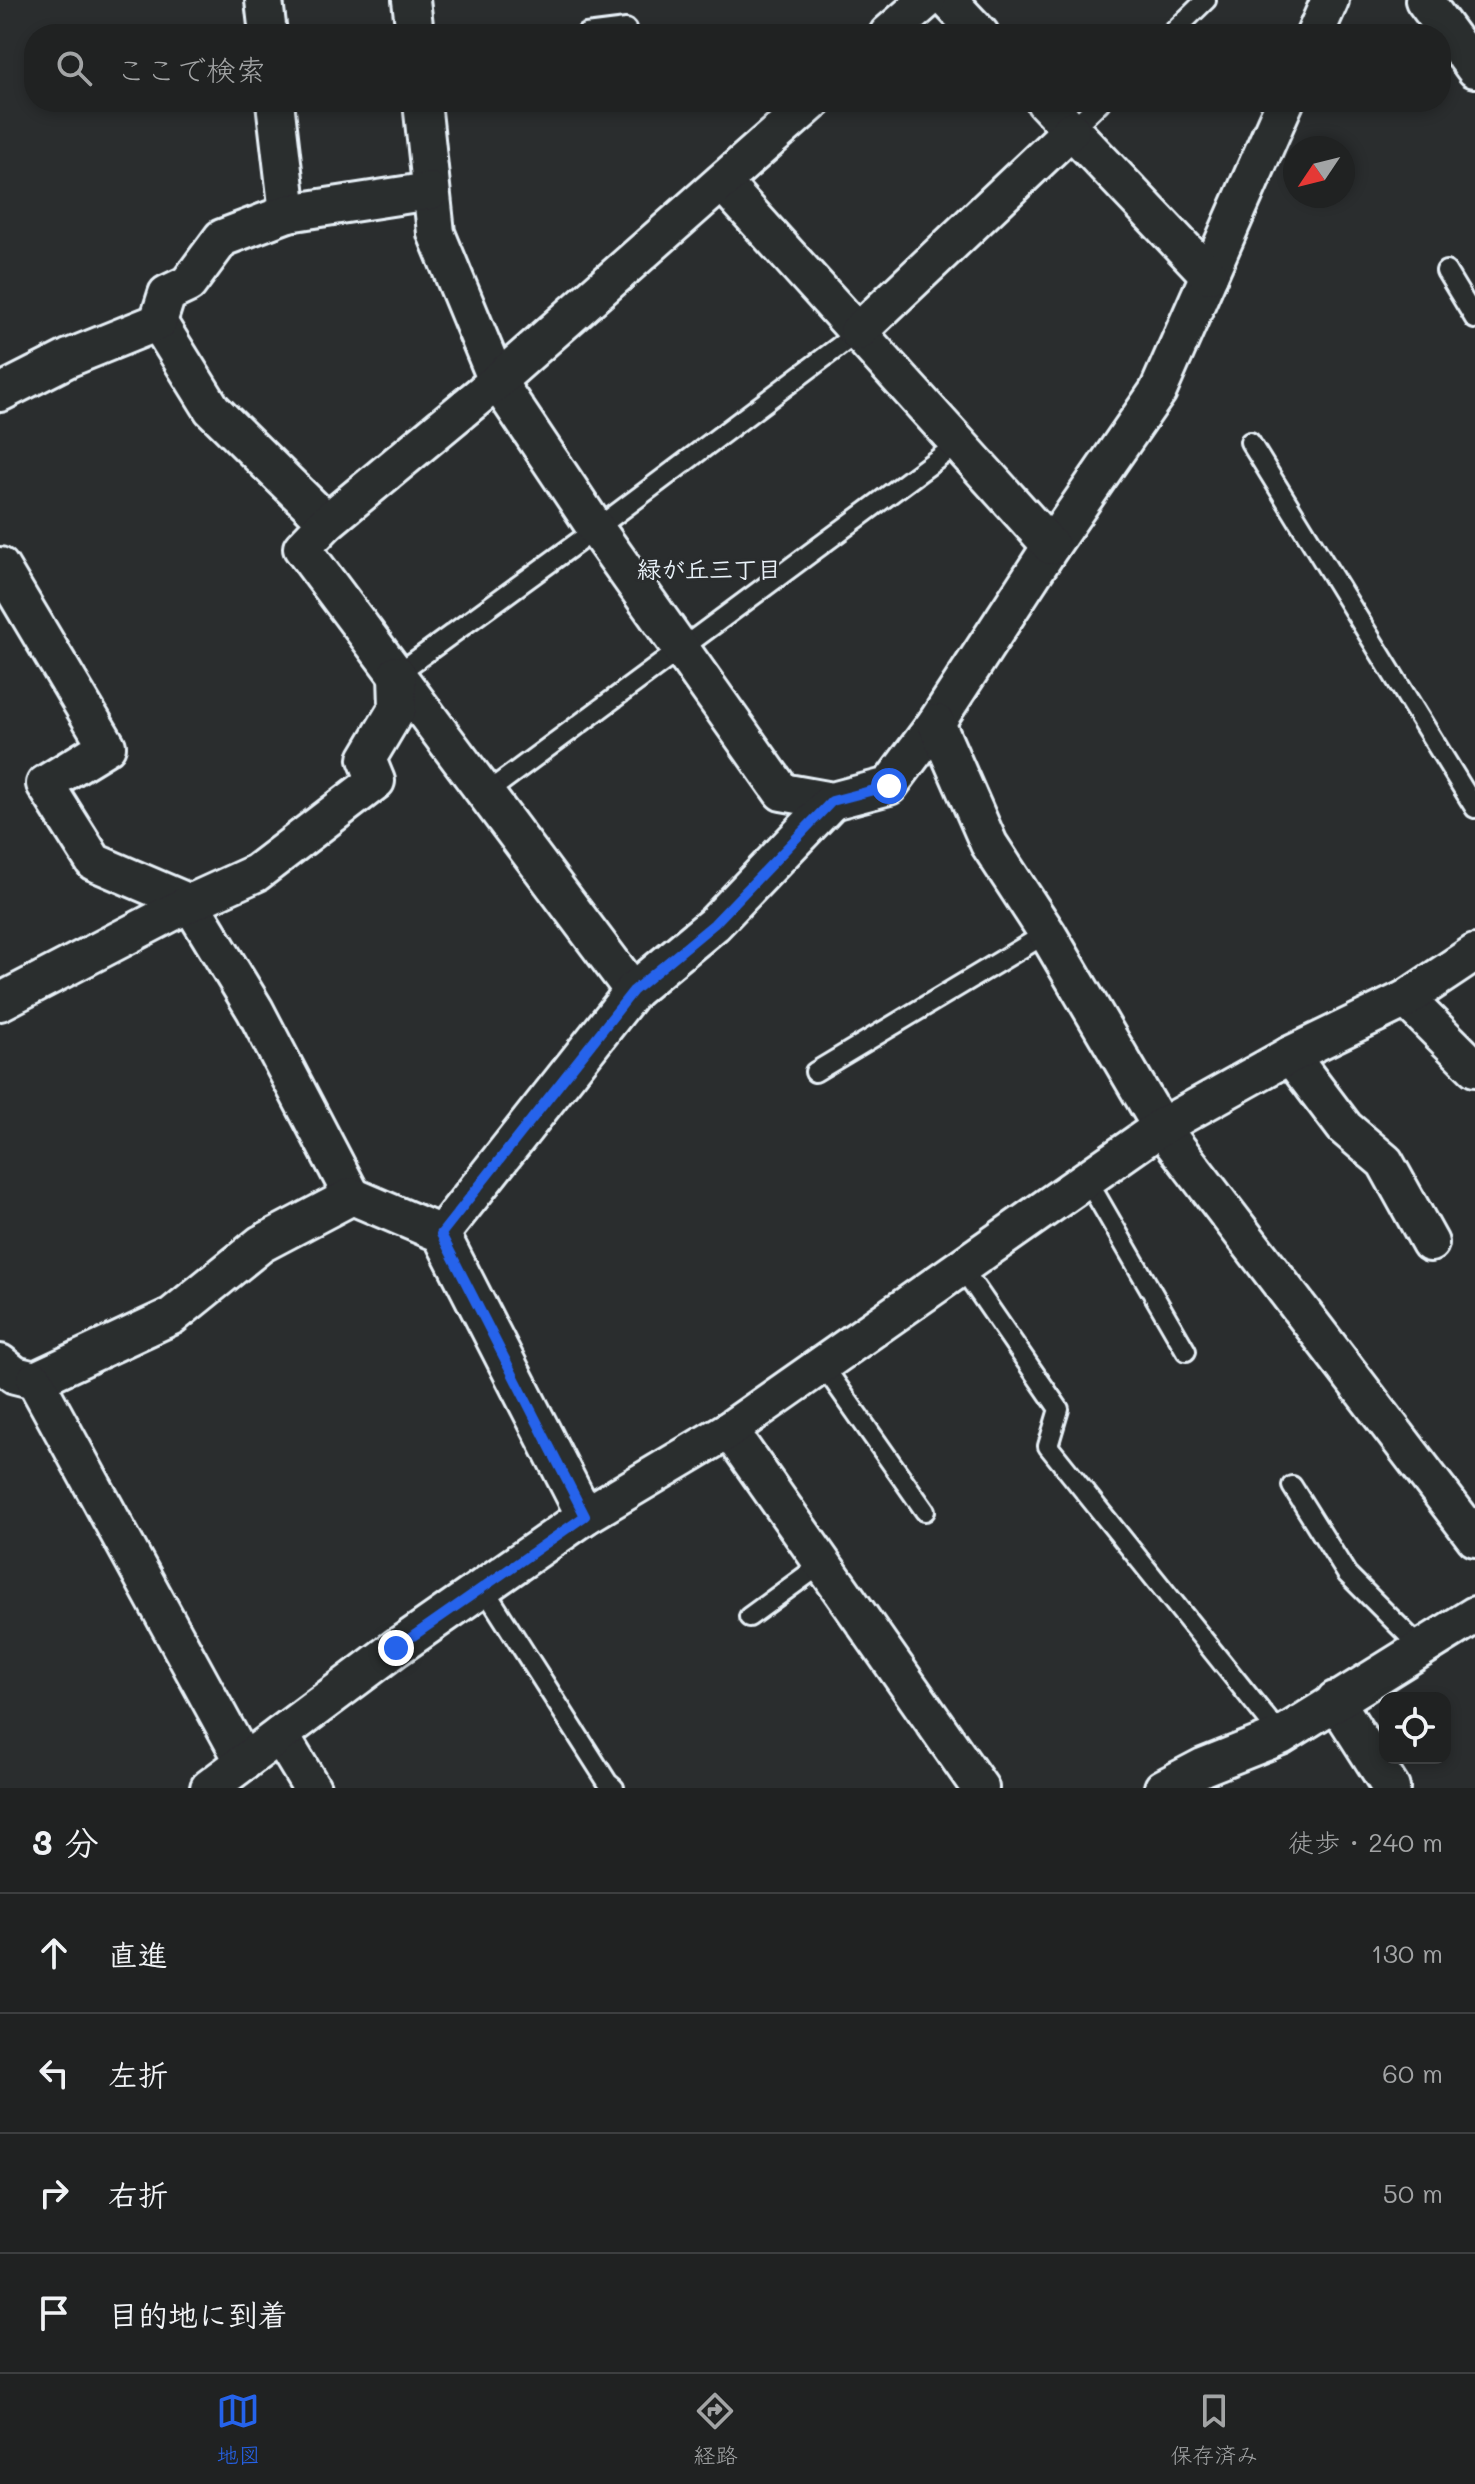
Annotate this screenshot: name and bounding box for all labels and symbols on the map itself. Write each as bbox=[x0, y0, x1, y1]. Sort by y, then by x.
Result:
north arrow bbox=[1283, 136, 1355, 208]
district label: 緑が丘三丁目 bbox=[637, 553, 781, 584]
route start bbox=[871, 768, 907, 804]
route end bbox=[378, 1630, 414, 1666]

